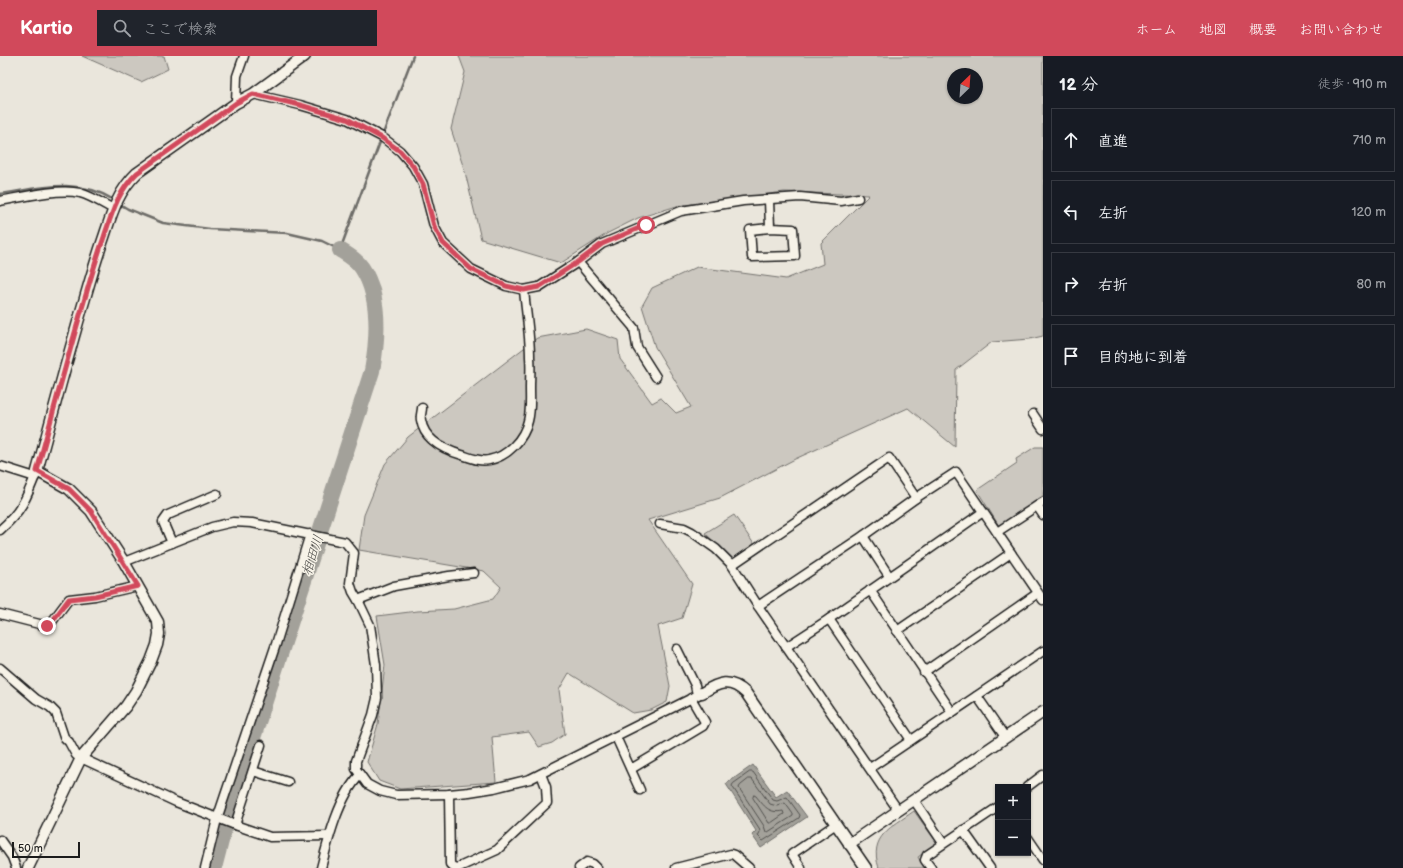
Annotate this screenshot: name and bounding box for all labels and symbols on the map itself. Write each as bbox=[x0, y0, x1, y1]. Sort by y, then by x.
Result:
north arrow bbox=[947, 68, 983, 104]
route start bbox=[637, 216, 655, 234]
water label: 相田川 bbox=[298, 533, 327, 578]
route end bbox=[38, 617, 56, 635]
scale bar bbox=[12, 840, 80, 859]

